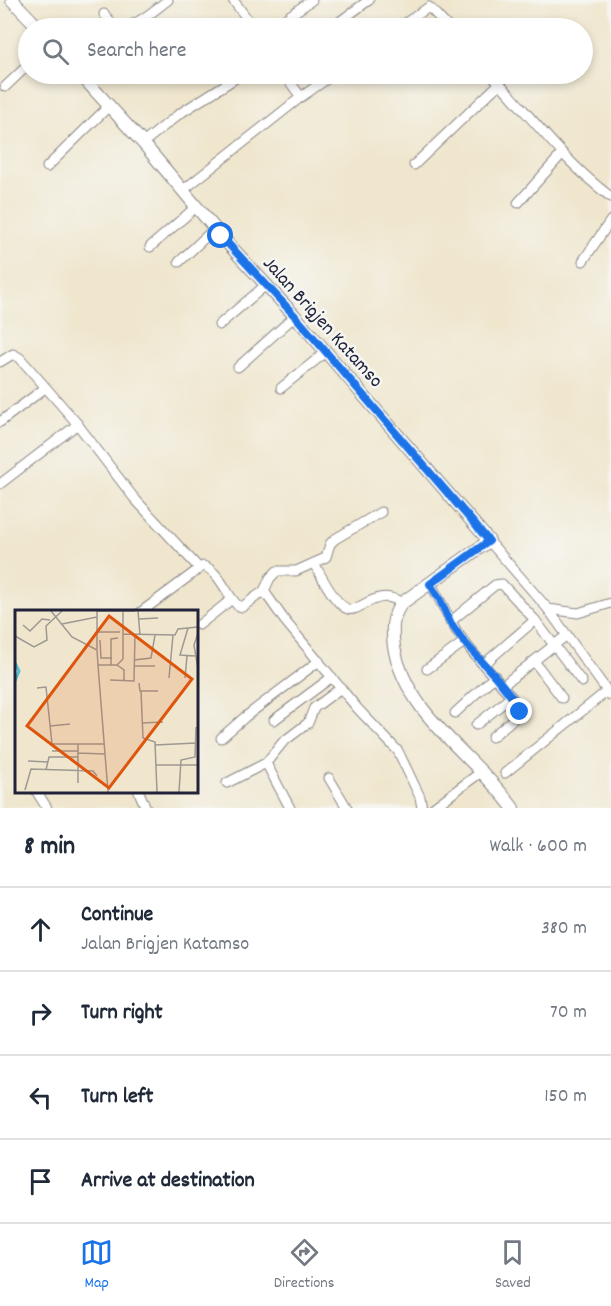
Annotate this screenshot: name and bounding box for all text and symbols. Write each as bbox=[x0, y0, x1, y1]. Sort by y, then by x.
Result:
search box bbox=[18, 18, 593, 84]
icon: search bbox=[39, 35, 72, 68]
text: Search here bbox=[87, 36, 186, 67]
route start bbox=[207, 222, 233, 248]
street label: Jalan Brigjen Katamso bbox=[255, 251, 389, 395]
inset map bbox=[15, 610, 198, 793]
route end bbox=[506, 698, 532, 724]
text: 8 min bbox=[24, 829, 75, 866]
text: Walk · 600 m bbox=[490, 833, 587, 861]
text: Continue bbox=[81, 900, 153, 931]
icon: ahead bbox=[24, 913, 57, 946]
text: 380 m bbox=[541, 915, 587, 943]
text: Jalan Brigjen Katamso bbox=[81, 931, 249, 959]
icon: right bbox=[24, 997, 57, 1030]
text: Turn right bbox=[81, 998, 163, 1029]
text: 70 m bbox=[550, 999, 587, 1027]
icon: left bbox=[24, 1081, 57, 1114]
text: Turn left bbox=[81, 1082, 153, 1113]
text: 150 m bbox=[544, 1083, 587, 1111]
icon: arrive bbox=[24, 1165, 57, 1198]
text: Arrive at destination bbox=[81, 1166, 255, 1197]
tab: Map bbox=[80, 1236, 113, 1295]
tab: Directions bbox=[274, 1236, 334, 1295]
tab: Saved bbox=[495, 1236, 531, 1295]

